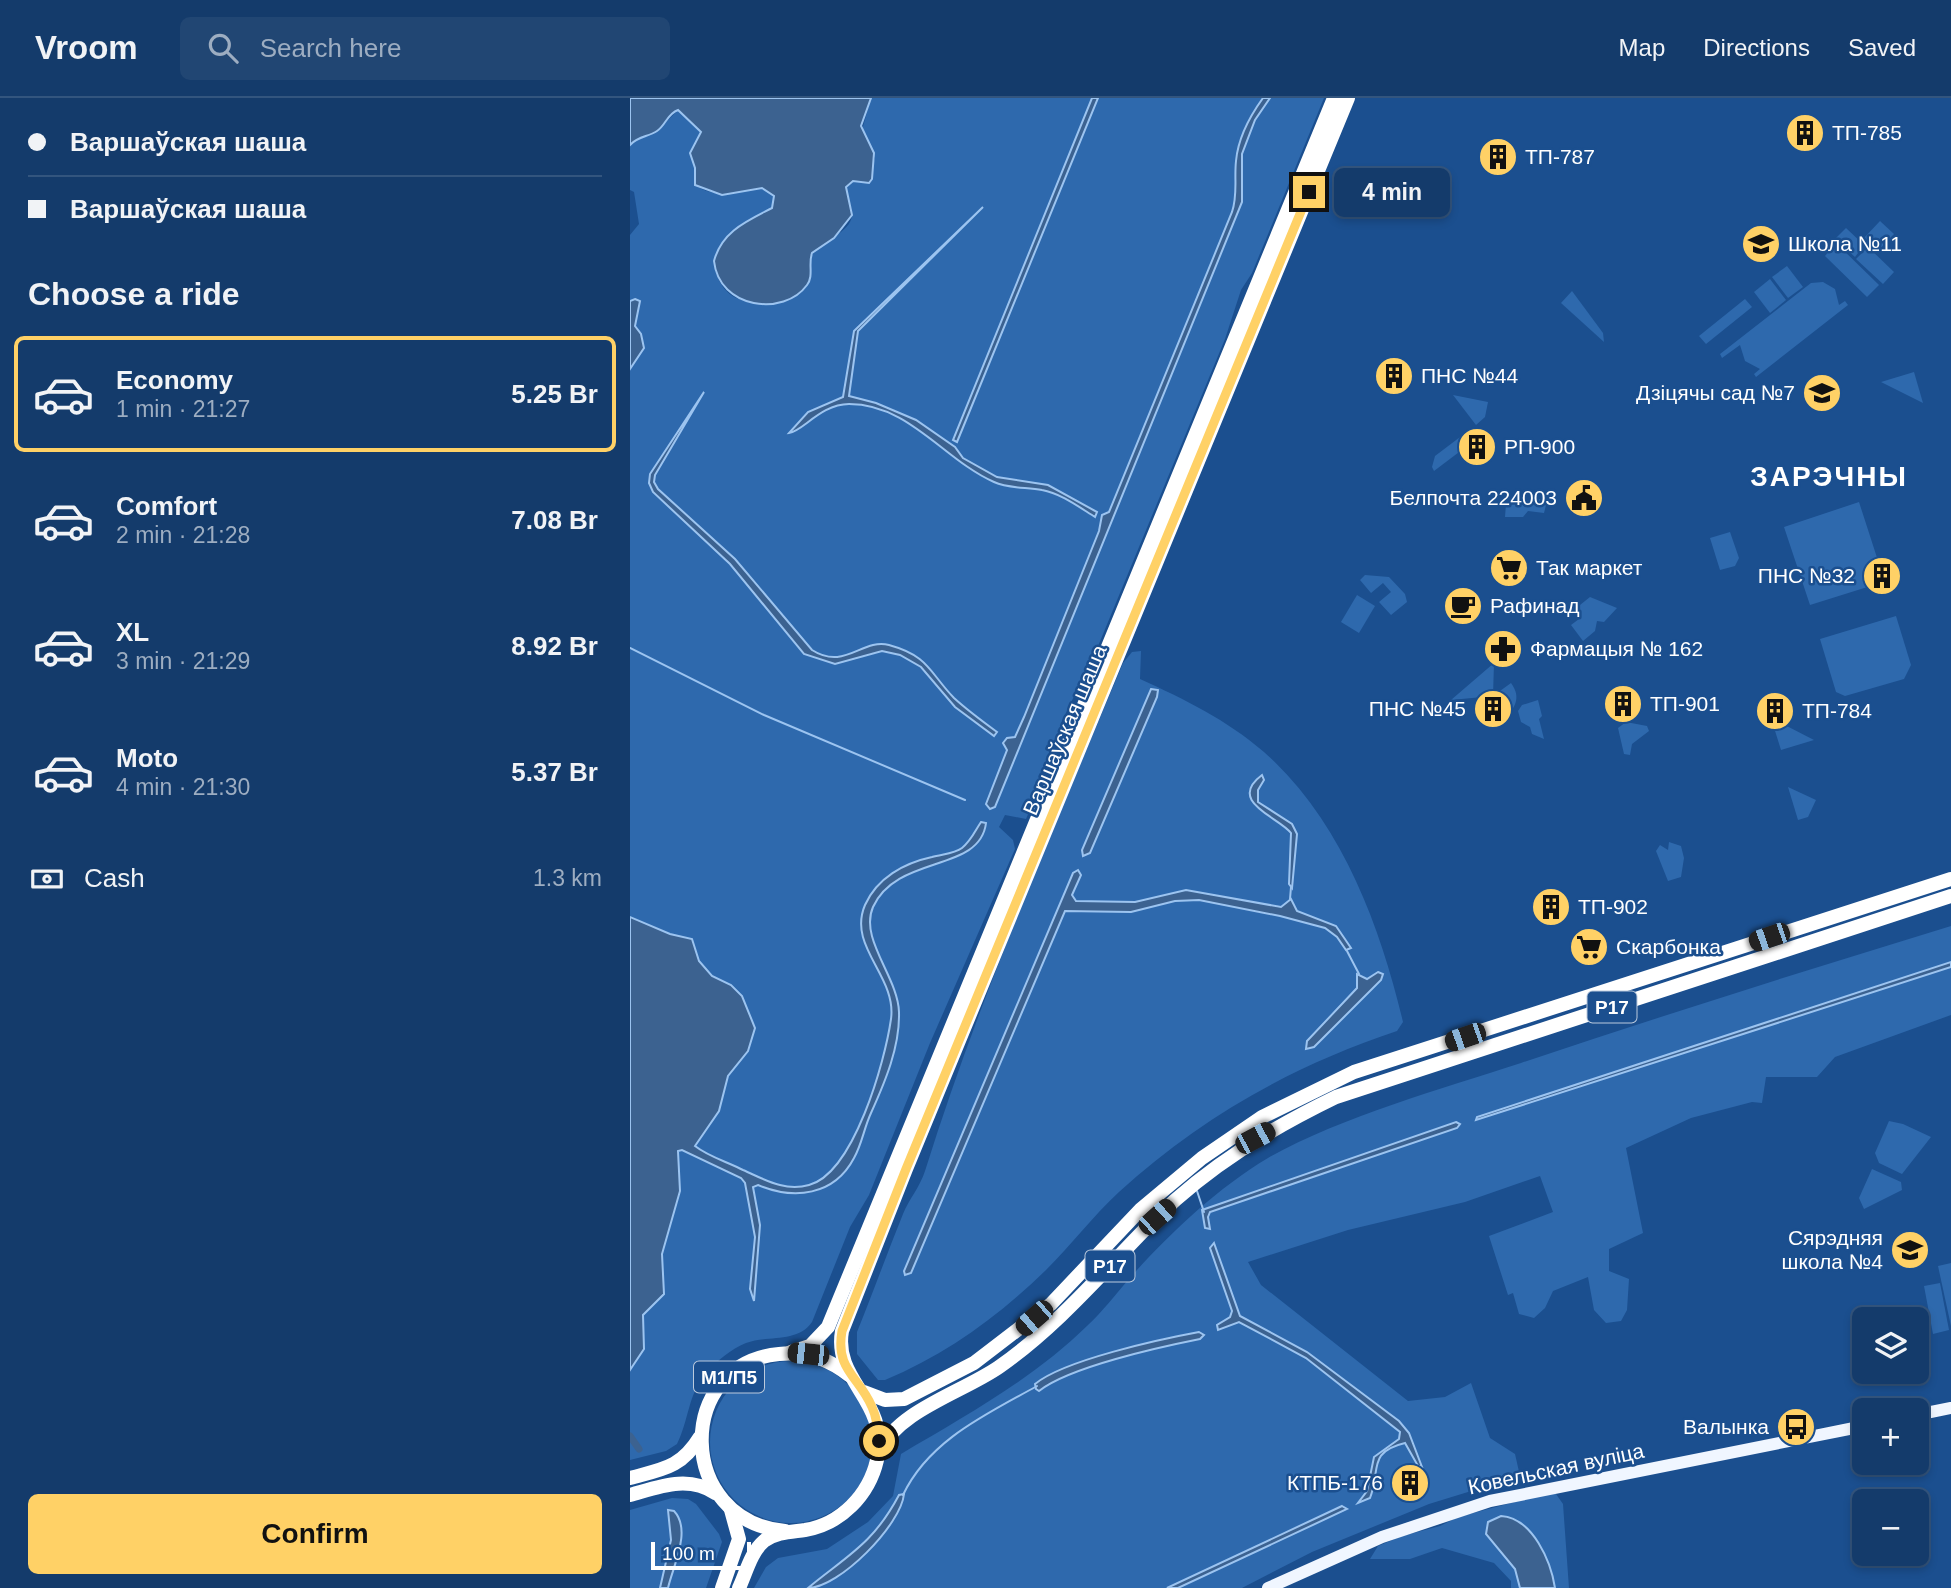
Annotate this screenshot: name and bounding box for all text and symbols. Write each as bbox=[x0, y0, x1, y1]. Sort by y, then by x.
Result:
search box bbox=[180, 17, 670, 80]
text: Vroom bbox=[35, 29, 138, 66]
icon: search bbox=[204, 29, 242, 67]
text: Search here bbox=[260, 33, 401, 63]
text: Map bbox=[1619, 34, 1665, 61]
text: Directions bbox=[1703, 34, 1810, 61]
text: Saved bbox=[1848, 34, 1916, 61]
building icon: ТП-785 bbox=[1784, 112, 1826, 154]
place label: ТП-785 bbox=[1832, 121, 1902, 144]
text: Варшаўская шаша bbox=[70, 127, 306, 157]
building icon: ТП-787 bbox=[1477, 136, 1519, 178]
place label: ТП-787 bbox=[1525, 145, 1595, 168]
callout: 4 min bbox=[1334, 168, 1449, 217]
route end bbox=[1293, 176, 1325, 208]
text: 4 min bbox=[1362, 179, 1422, 205]
text: Варшаўская шаша bbox=[70, 194, 306, 224]
school or university icon: Школа №11 bbox=[1740, 223, 1782, 265]
place label: Школа №11 bbox=[1788, 232, 1902, 255]
text: Choose a ride bbox=[28, 276, 240, 312]
building icon: ПНС №44 bbox=[1373, 355, 1415, 397]
icon: car bbox=[32, 363, 95, 426]
place label: ПНС №44 bbox=[1421, 364, 1518, 387]
text: Economy bbox=[116, 365, 233, 395]
school or university icon: Дзіцячы сад №7 bbox=[1801, 372, 1843, 414]
text: 5.25 Br bbox=[511, 379, 598, 409]
place label: Дзіцячы сад №7 bbox=[1636, 381, 1795, 404]
text: 1 min · 21:27 bbox=[116, 396, 250, 422]
building icon: РП-900 bbox=[1456, 426, 1498, 468]
place label: РП-900 bbox=[1504, 435, 1575, 458]
district label: ЗАРЭЧНЫ bbox=[1750, 461, 1908, 492]
public building icon: Белпочта 224003 bbox=[1563, 477, 1605, 519]
place label: Белпочта 224003 bbox=[1389, 486, 1557, 509]
icon: car bbox=[32, 489, 95, 552]
text: Comfort bbox=[116, 491, 217, 521]
text: 7.08 Br bbox=[511, 505, 598, 535]
text: 2 min · 21:28 bbox=[116, 522, 250, 548]
supermarket icon: Так маркет bbox=[1488, 547, 1530, 589]
building icon: ПНС №32 bbox=[1861, 555, 1903, 597]
place label: Так маркет bbox=[1536, 556, 1643, 579]
place label: ПНС №32 bbox=[1758, 564, 1855, 587]
cafe icon: Рафинад bbox=[1442, 585, 1484, 627]
place label: Рафинад bbox=[1490, 594, 1580, 617]
icon: car bbox=[32, 615, 95, 678]
text: XL bbox=[116, 617, 149, 647]
pharmacy icon: Фармацыя № 162 bbox=[1482, 628, 1524, 670]
text: 8.92 Br bbox=[511, 631, 598, 661]
place label: Фармацыя № 162 bbox=[1530, 637, 1703, 660]
street label: Варшаўская шаша bbox=[1018, 641, 1111, 818]
text: 3 min · 21:29 bbox=[116, 648, 250, 674]
building icon: ТП-901 bbox=[1602, 683, 1644, 725]
building icon: ПНС №45 bbox=[1472, 688, 1514, 730]
building icon: ТП-784 bbox=[1754, 690, 1796, 732]
place label: ТП-901 bbox=[1650, 692, 1720, 715]
place label: ПНС №45 bbox=[1369, 697, 1466, 720]
place label: ТП-784 bbox=[1802, 699, 1872, 722]
icon: car bbox=[32, 741, 95, 804]
text: Moto bbox=[116, 743, 178, 773]
text: 5.37 Br bbox=[511, 757, 598, 787]
text: 4 min · 21:30 bbox=[116, 774, 250, 800]
icon: cash bbox=[28, 860, 66, 898]
text: Cash bbox=[84, 863, 145, 893]
text: 1.3 km bbox=[533, 865, 602, 891]
building icon: ТП-902 bbox=[1530, 886, 1572, 928]
place label: ТП-902 bbox=[1578, 895, 1648, 918]
car bbox=[1746, 920, 1793, 954]
supermarket icon: Скарбонка bbox=[1568, 926, 1610, 968]
place label: Скарбонка bbox=[1616, 935, 1721, 958]
road number: Р17 bbox=[1588, 992, 1636, 1023]
car bbox=[1442, 1020, 1489, 1054]
car bbox=[1232, 1119, 1279, 1157]
car bbox=[1135, 1195, 1180, 1239]
place label: Сярэдняя школа №4 bbox=[1782, 1226, 1883, 1273]
school or university icon: Сярэдняя школа №4 bbox=[1889, 1229, 1931, 1271]
road number: Р17 bbox=[1086, 1250, 1134, 1282]
car bbox=[1012, 1296, 1057, 1340]
map controls bbox=[1852, 1307, 1929, 1566]
button: layers bbox=[1852, 1307, 1929, 1384]
car bbox=[787, 1341, 830, 1367]
road number: М1/П5 bbox=[694, 1362, 764, 1392]
button: + bbox=[1852, 1398, 1929, 1475]
bus stop icon: Валынка bbox=[1775, 1406, 1817, 1448]
place label: Валынка bbox=[1683, 1415, 1769, 1438]
route start bbox=[863, 1425, 895, 1457]
street label: Ковельская вуліца bbox=[1466, 1439, 1646, 1498]
building icon: КТПБ-176 bbox=[1389, 1462, 1431, 1504]
place label: КТПБ-176 bbox=[1287, 1471, 1383, 1494]
button: − bbox=[1852, 1489, 1929, 1566]
button: Confirm bbox=[28, 1494, 602, 1574]
scale bar bbox=[651, 1539, 751, 1571]
text: 100 m bbox=[662, 1543, 715, 1564]

